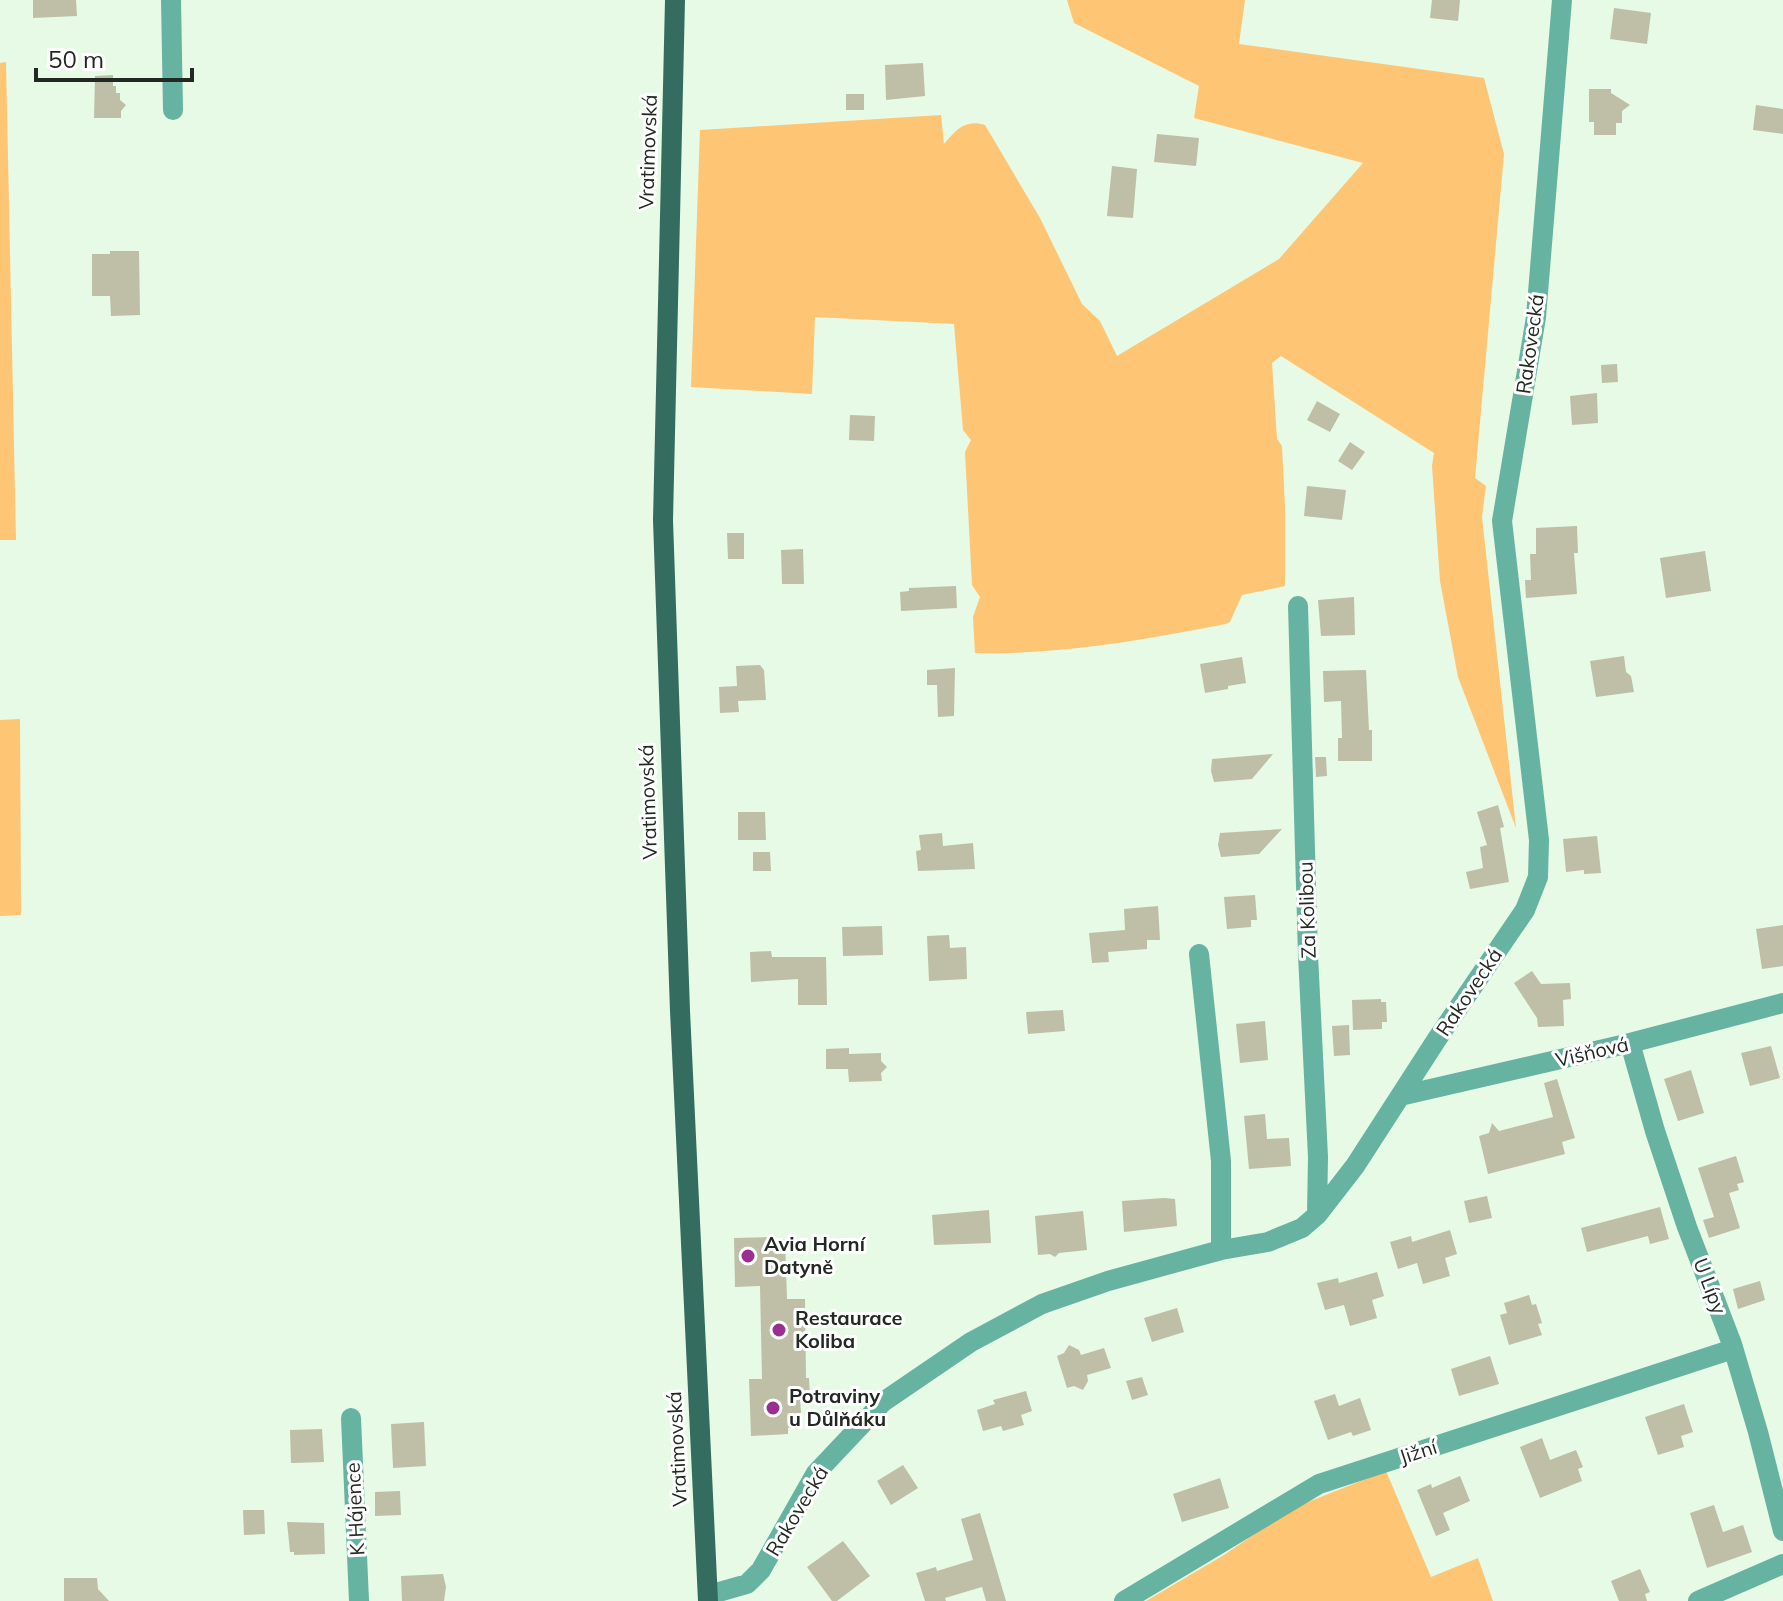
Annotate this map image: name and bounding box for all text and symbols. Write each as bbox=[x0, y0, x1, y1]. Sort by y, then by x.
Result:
scale bar bbox=[36, 32, 192, 82]
text: 50 m bbox=[48, 44, 104, 74]
street label: Vratimovská bbox=[633, 94, 662, 210]
street label: Rakovecká bbox=[1510, 292, 1549, 396]
street label: Vratimovská bbox=[633, 744, 662, 860]
street label: Za Kolibou bbox=[1292, 861, 1321, 959]
street label: Rakovecká bbox=[1430, 943, 1507, 1040]
street label: Višňová bbox=[1553, 1031, 1631, 1072]
place label: Avia Horní Datyně bbox=[764, 1231, 867, 1279]
marker: Avia Horní Datyně bbox=[739, 1247, 757, 1265]
street label: U Lípy bbox=[1688, 1254, 1733, 1318]
place label: Restaurace Koliba bbox=[795, 1305, 903, 1353]
marker: Restaurace Koliba bbox=[770, 1321, 788, 1339]
place label: Potraviny u Důlňáku bbox=[789, 1383, 886, 1431]
street label: Vratimovská bbox=[661, 1391, 692, 1507]
marker: Potraviny u Důlňáku bbox=[764, 1399, 782, 1417]
street label: Jižní bbox=[1396, 1433, 1441, 1469]
street label: Rakovecká bbox=[760, 1461, 833, 1560]
street label: K Hájence bbox=[340, 1462, 369, 1556]

